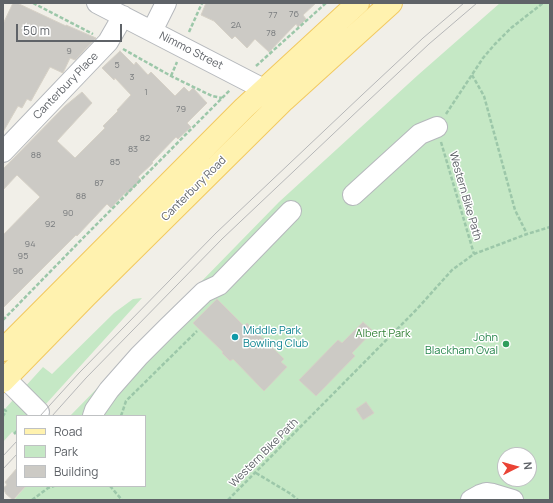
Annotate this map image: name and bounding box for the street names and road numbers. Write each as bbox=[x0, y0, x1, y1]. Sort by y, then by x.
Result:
street label: Nimmo Street bbox=[157, 29, 225, 73]
street label: Canterbury Place bbox=[31, 50, 101, 122]
street label: Western Bike Path bbox=[446, 150, 484, 242]
street label: Canterbury Road bbox=[159, 154, 229, 224]
street label: Western Bike Path bbox=[227, 416, 301, 490]

